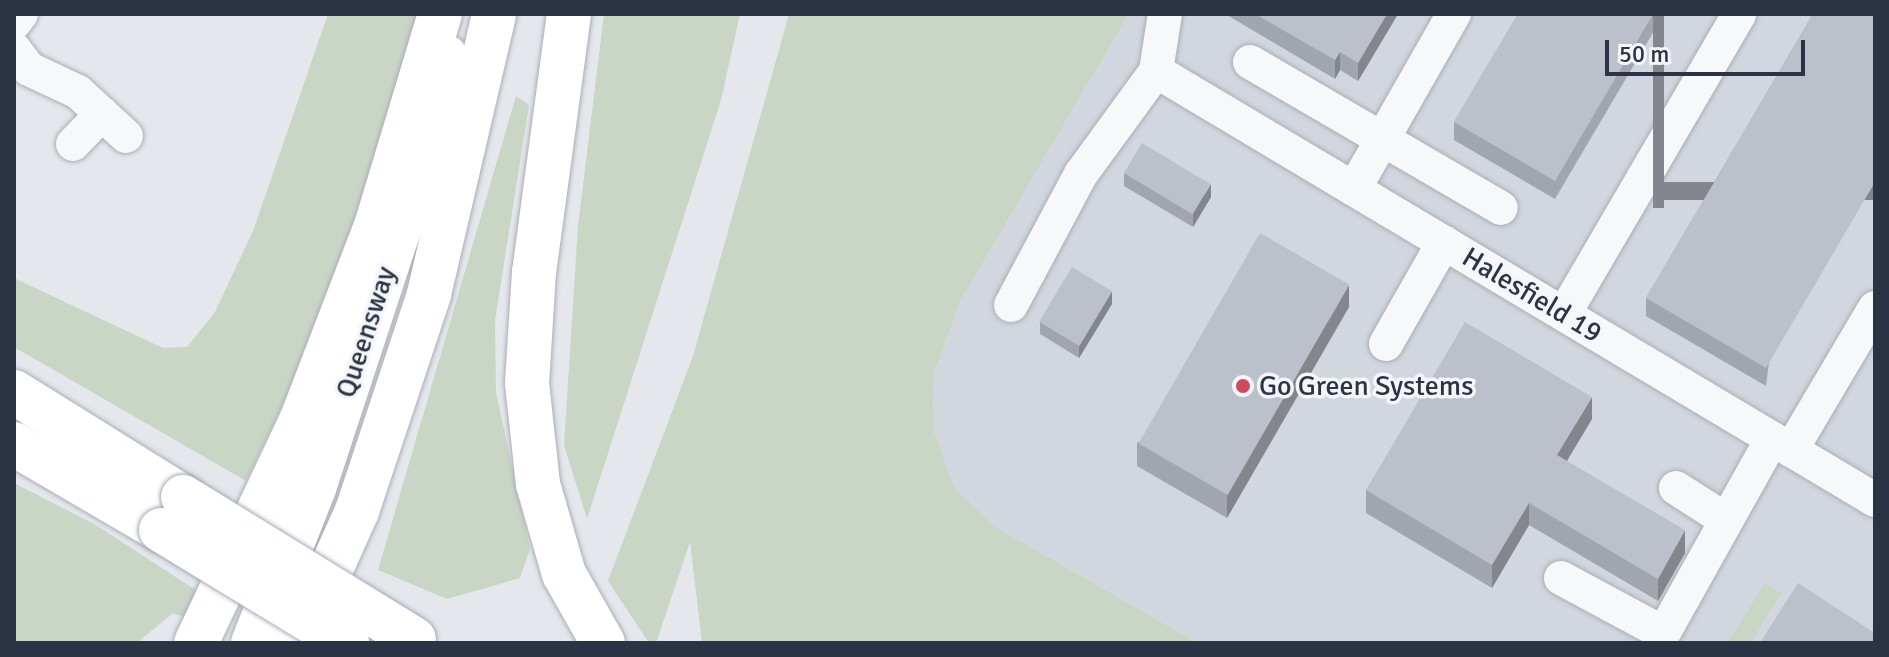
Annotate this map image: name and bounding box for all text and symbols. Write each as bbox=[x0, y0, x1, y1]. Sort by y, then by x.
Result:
scale bar bbox=[1609, 24, 1809, 74]
text: 50 m bbox=[1619, 39, 1669, 69]
street label: Halesfield 19 bbox=[1456, 240, 1608, 350]
street label: Queensway bbox=[329, 262, 403, 402]
place label: Go Green Systems bbox=[1259, 369, 1473, 403]
marker: Go Green Systems bbox=[1234, 377, 1252, 395]

